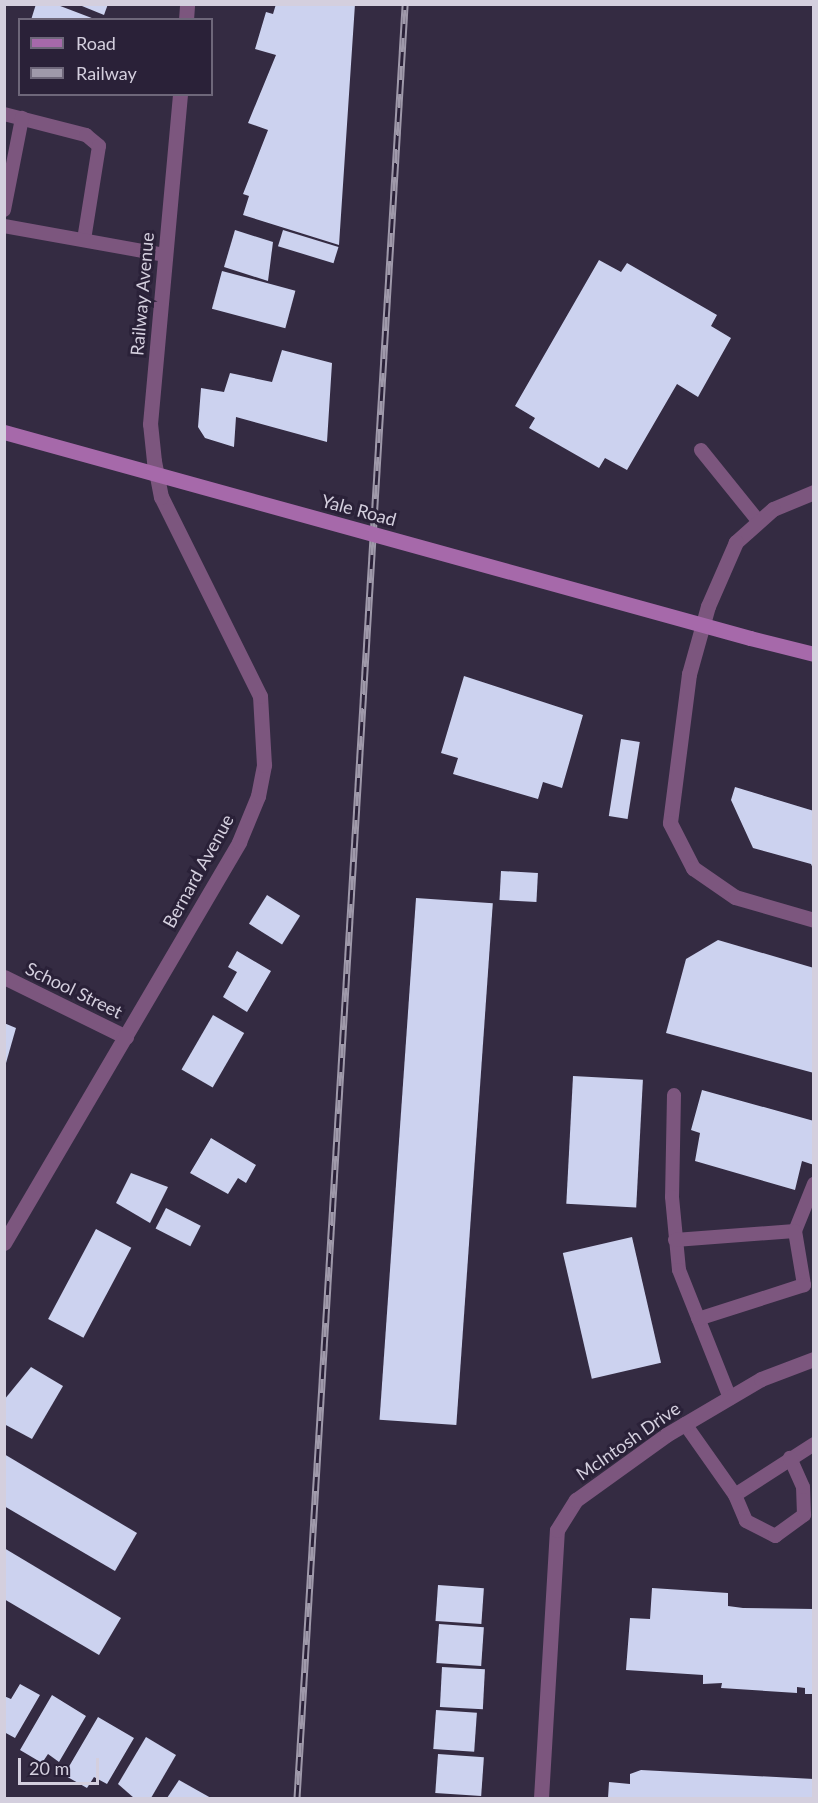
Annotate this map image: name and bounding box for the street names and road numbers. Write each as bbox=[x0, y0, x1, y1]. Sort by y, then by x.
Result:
street label: Railway Avenue bbox=[126, 231, 158, 357]
street label: Yale Road bbox=[319, 490, 399, 530]
street label: Bernard Avenue bbox=[158, 810, 238, 932]
street label: School Street bbox=[22, 957, 126, 1023]
street label: McIntosh Drive bbox=[572, 1397, 684, 1485]

